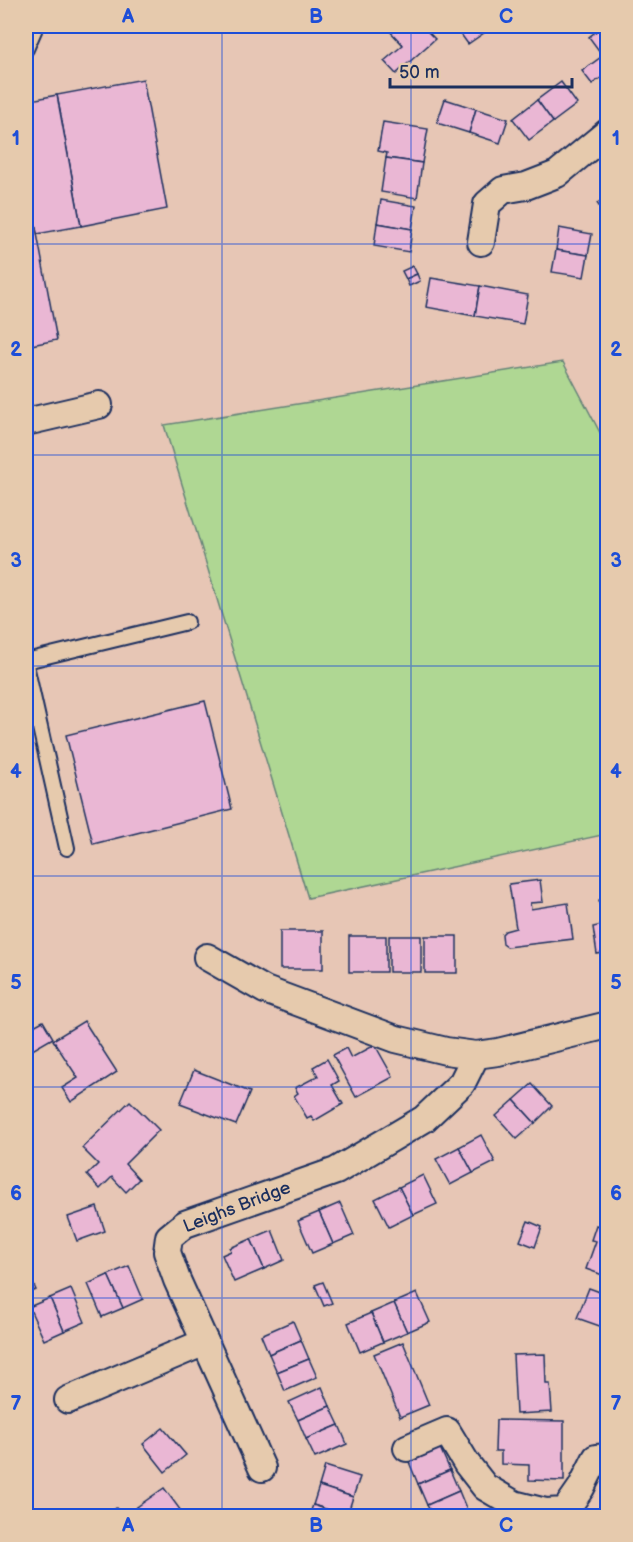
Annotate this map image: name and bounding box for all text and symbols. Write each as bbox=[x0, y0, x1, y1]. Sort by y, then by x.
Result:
text: A bbox=[121, 5, 135, 29]
text: B bbox=[309, 5, 323, 29]
text: C bbox=[499, 5, 513, 29]
scale bar bbox=[390, 51, 572, 89]
text: 50 m bbox=[399, 62, 440, 83]
text: 1 bbox=[12, 127, 20, 151]
text: 1 bbox=[612, 127, 620, 151]
text: 2 bbox=[10, 338, 22, 362]
text: 2 bbox=[610, 338, 622, 362]
text: 3 bbox=[10, 549, 22, 573]
text: 3 bbox=[610, 549, 622, 573]
text: 4 bbox=[10, 760, 22, 784]
text: 4 bbox=[610, 760, 622, 784]
text: 5 bbox=[10, 971, 22, 995]
text: 5 bbox=[610, 971, 622, 995]
street label: Leighs Bridge bbox=[180, 1177, 294, 1237]
text: 6 bbox=[10, 1182, 22, 1206]
text: 6 bbox=[610, 1182, 622, 1206]
text: 7 bbox=[10, 1392, 22, 1416]
text: 7 bbox=[610, 1392, 622, 1416]
text: A bbox=[121, 1514, 135, 1538]
text: B bbox=[309, 1514, 323, 1538]
text: C bbox=[499, 1514, 513, 1538]

